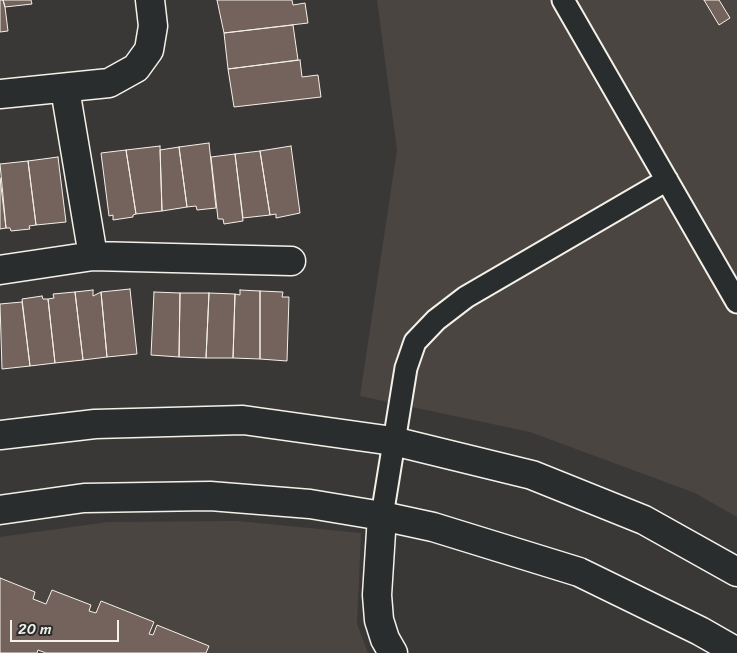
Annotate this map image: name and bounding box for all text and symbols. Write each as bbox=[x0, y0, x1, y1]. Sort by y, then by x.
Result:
scale bar bbox=[12, 610, 121, 642]
text: 20 m bbox=[18, 616, 52, 642]

